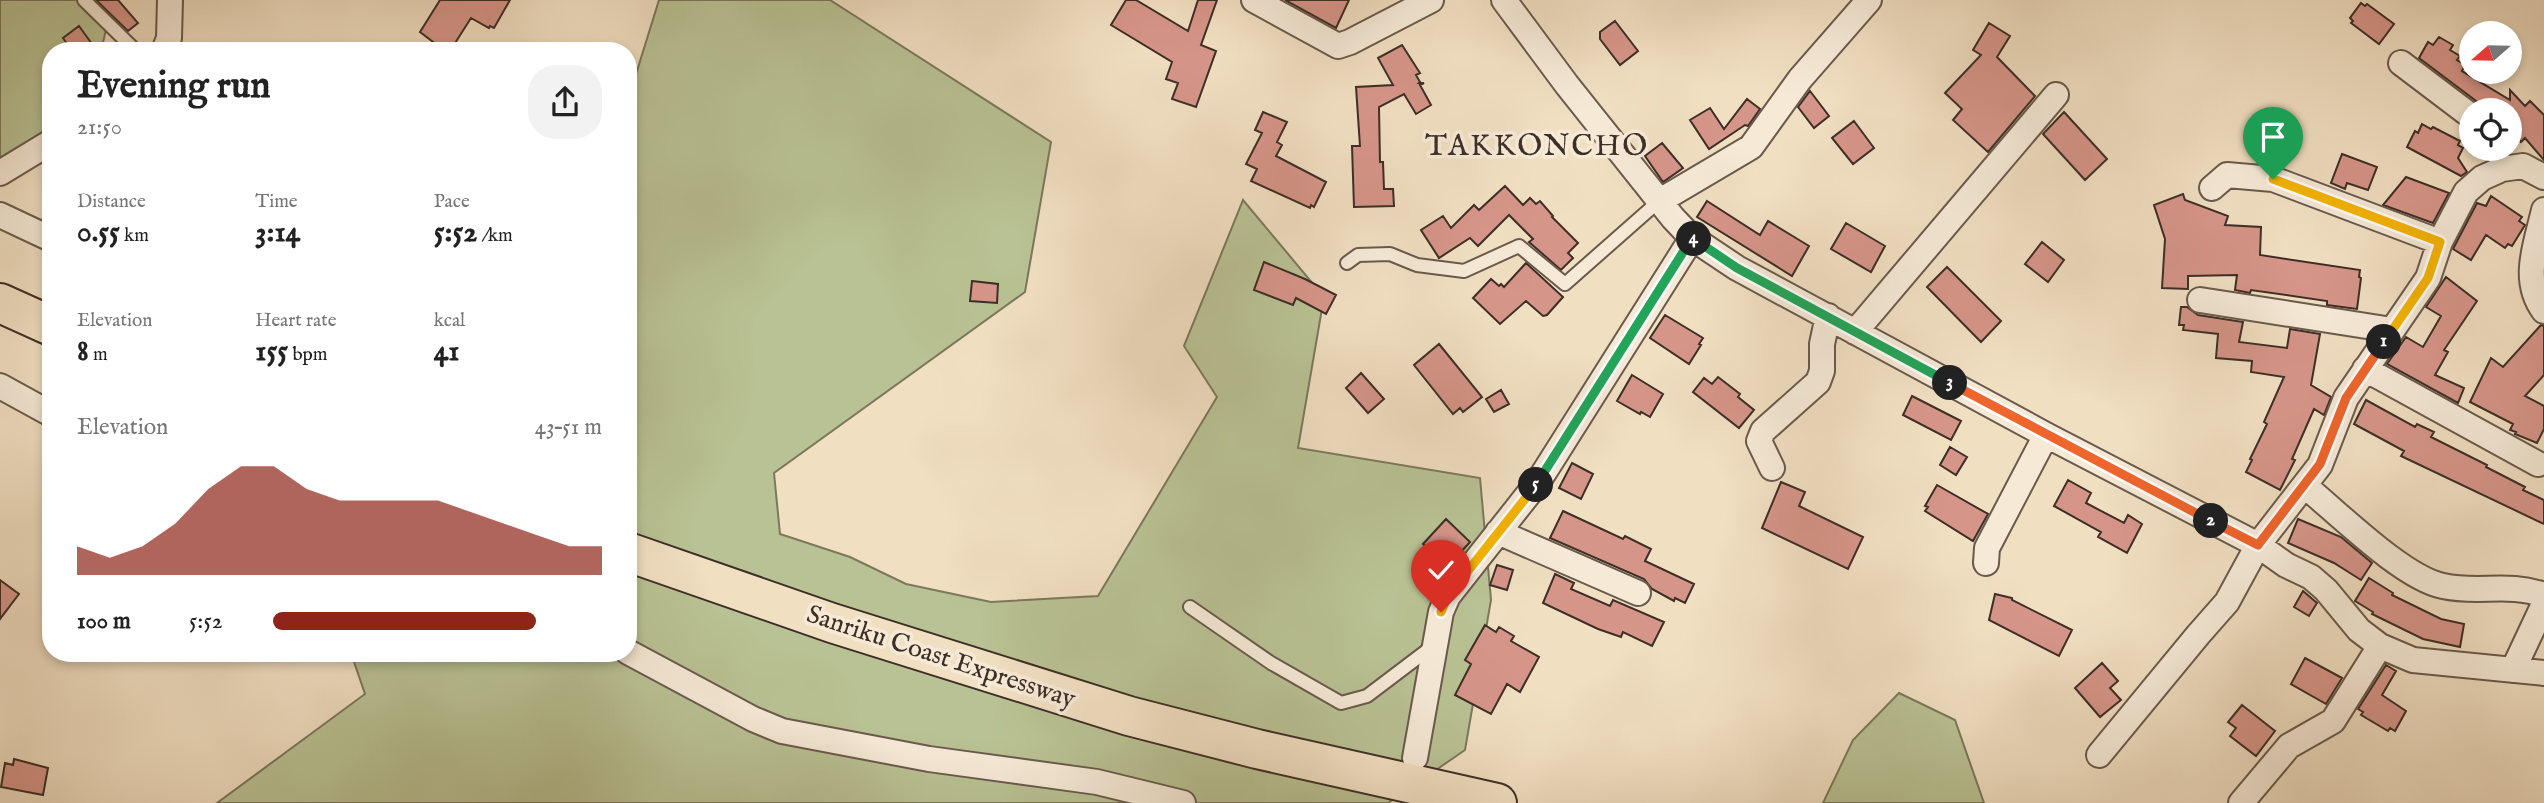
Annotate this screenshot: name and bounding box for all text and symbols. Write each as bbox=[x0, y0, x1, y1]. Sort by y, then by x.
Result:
north arrow bbox=[2459, 21, 2522, 84]
map controls bbox=[2459, 21, 2522, 161]
text: Evening run bbox=[77, 63, 271, 111]
button: share bbox=[528, 65, 602, 139]
button: locate bbox=[2459, 98, 2522, 161]
pin bbox=[2243, 107, 2303, 179]
text: 21:50 bbox=[77, 113, 122, 142]
icon: arrive bbox=[2254, 118, 2292, 156]
district label: TAKKONCHO bbox=[1425, 128, 1649, 166]
text: Distance bbox=[77, 190, 146, 214]
text: Time bbox=[255, 190, 298, 214]
text: Pace bbox=[434, 190, 470, 214]
text: 0.55 bbox=[77, 214, 120, 252]
text: 3:14 bbox=[255, 214, 300, 252]
text: 5:52 bbox=[434, 214, 477, 252]
pin: 4 bbox=[1676, 222, 1712, 256]
text: km bbox=[120, 224, 149, 248]
text: /km bbox=[477, 224, 513, 248]
text: 4 bbox=[1689, 226, 1698, 250]
text: Elevation bbox=[77, 309, 152, 333]
text: Heart rate bbox=[255, 309, 336, 333]
text: kcal bbox=[434, 309, 465, 333]
pin: 1 bbox=[2366, 324, 2402, 360]
text: 1 bbox=[2380, 329, 2387, 353]
text: 8 bbox=[77, 333, 89, 371]
text: 155 bbox=[255, 333, 288, 371]
text: 41 bbox=[434, 333, 460, 371]
text: m bbox=[89, 343, 108, 367]
text: bpm bbox=[288, 343, 327, 367]
pin: 3 bbox=[1932, 366, 1968, 400]
text: 3 bbox=[1946, 370, 1953, 394]
text: Elevation bbox=[77, 413, 168, 442]
text: 43–51 m bbox=[535, 413, 602, 442]
pin: 5 bbox=[1518, 468, 1554, 503]
text: 5 bbox=[1532, 472, 1539, 496]
pin: 2 bbox=[2194, 504, 2228, 538]
text: 2 bbox=[2206, 508, 2215, 532]
pin bbox=[1411, 540, 1471, 612]
icon: check bbox=[1422, 551, 1460, 589]
street label: Sanriku Coast Expressway bbox=[802, 598, 1080, 716]
text: 100 m bbox=[77, 607, 131, 636]
text: 5:52 bbox=[189, 607, 222, 636]

